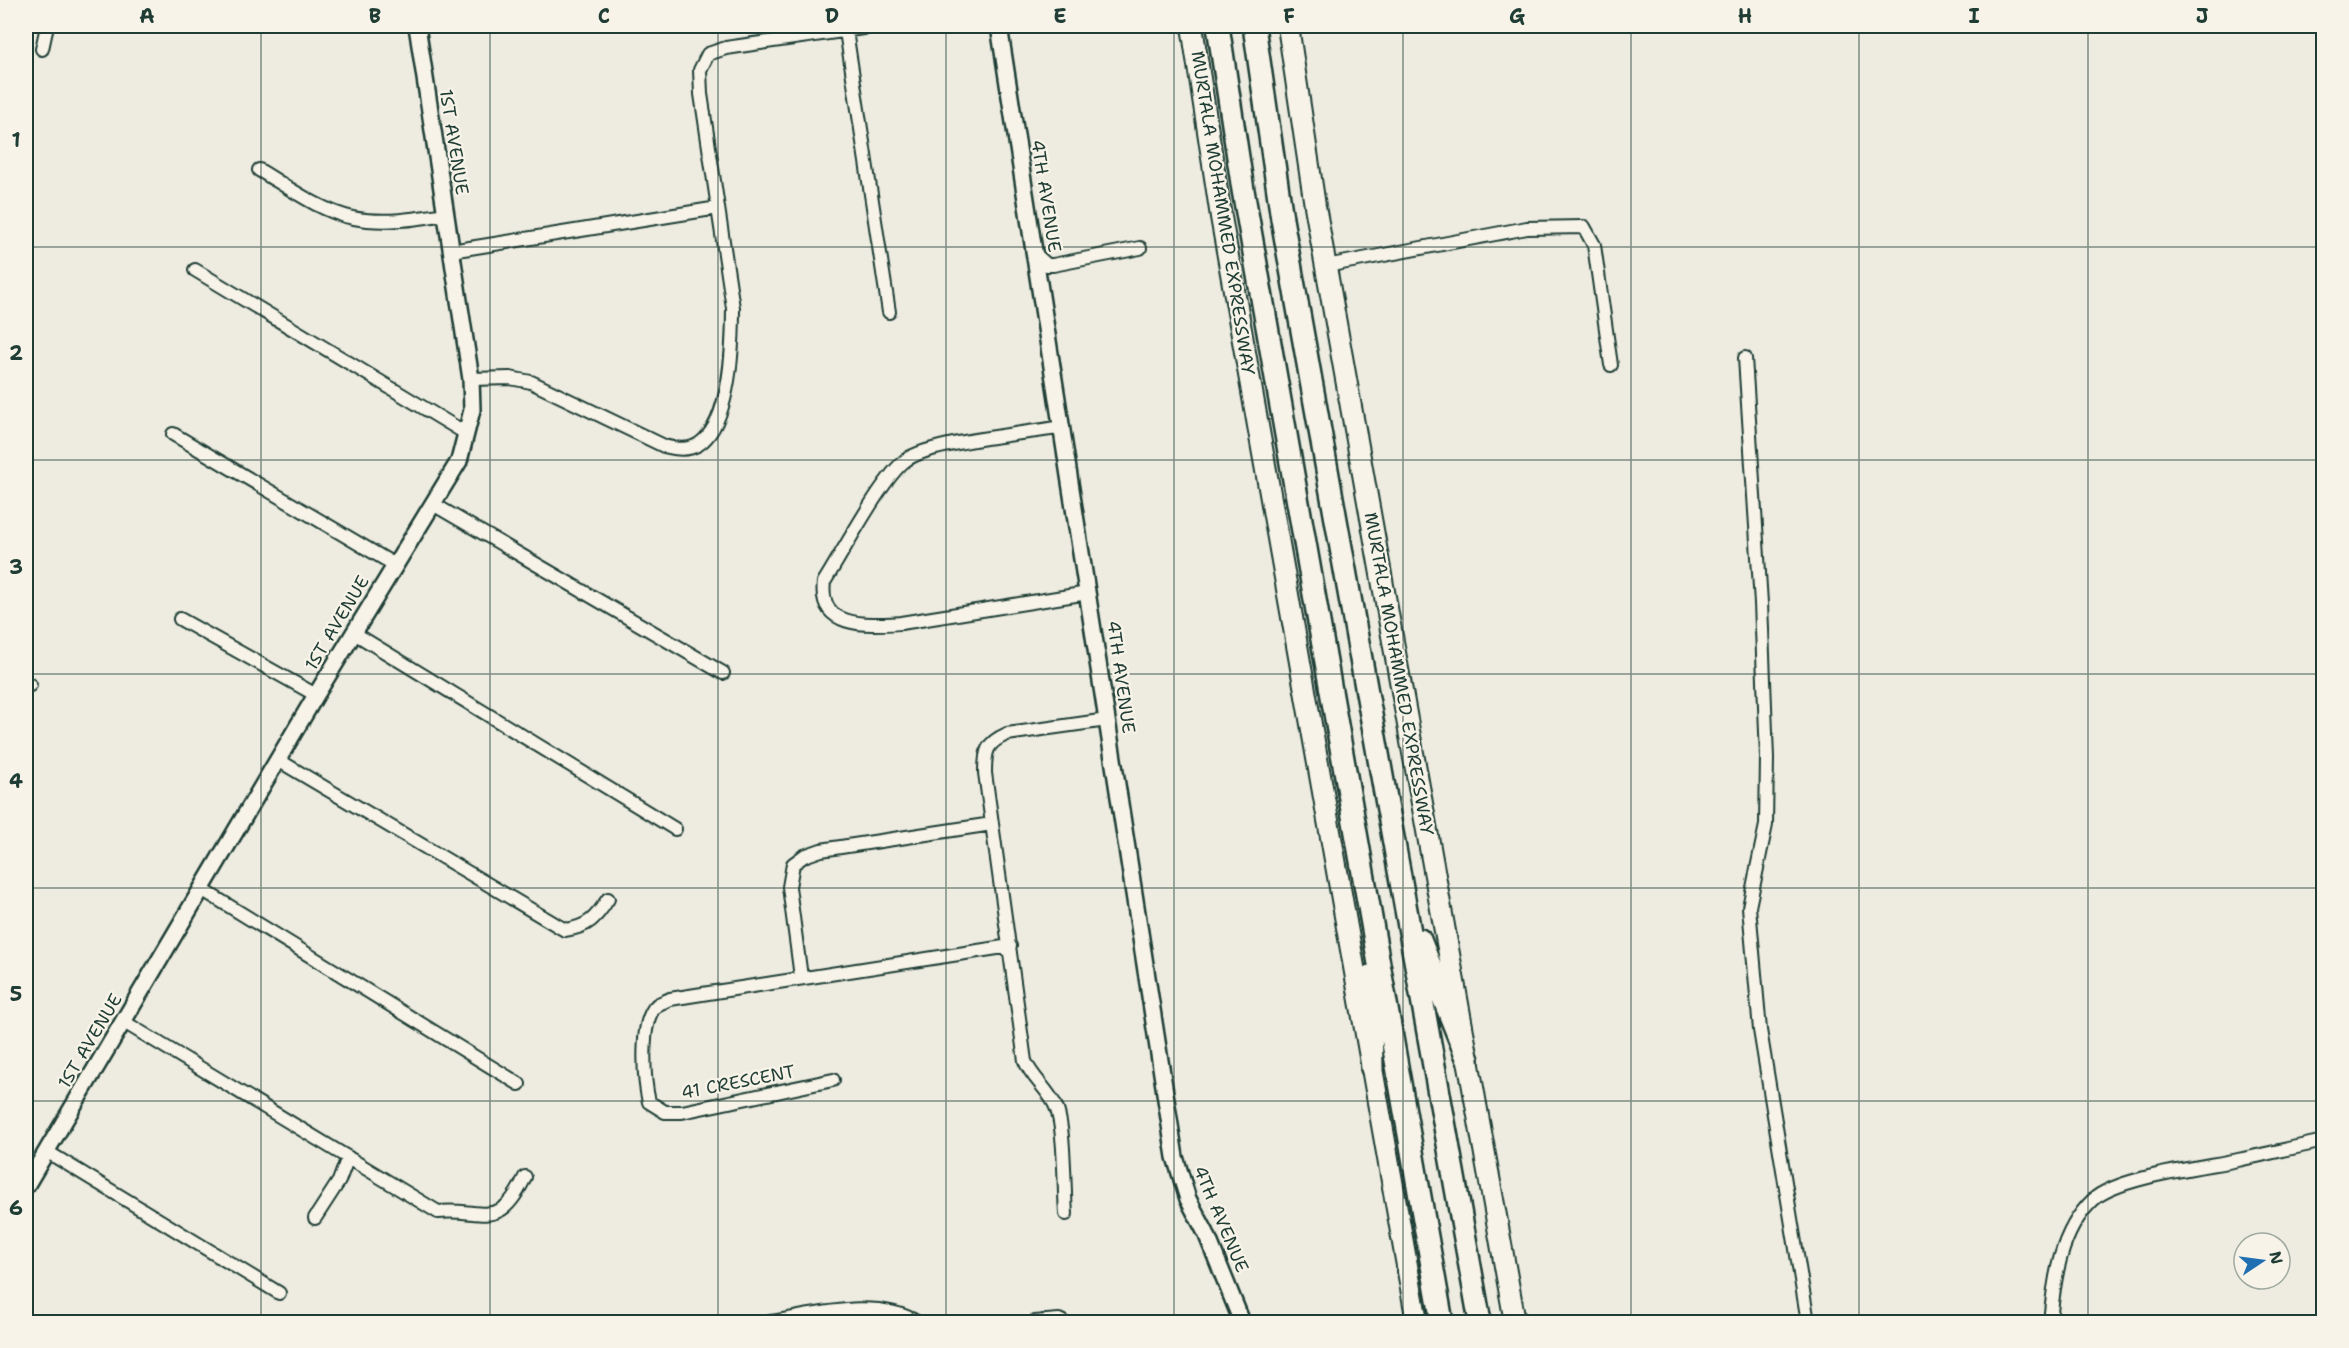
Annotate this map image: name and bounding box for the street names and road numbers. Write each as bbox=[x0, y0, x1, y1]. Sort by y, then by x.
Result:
street label: MURTALA MOHAMMED EXPRESSWAY bbox=[1185, 49, 1261, 377]
street label: 1ST AVENUE bbox=[434, 87, 474, 197]
street label: 4TH AVENUE bbox=[1025, 138, 1067, 254]
street label: MURTALA MOHAMMED EXPRESSWAY bbox=[1359, 510, 1439, 838]
street label: 1ST AVENUE bbox=[299, 571, 375, 675]
street label: 4TH AVENUE bbox=[1101, 619, 1141, 735]
street label: 1ST AVENUE bbox=[52, 989, 128, 1093]
street label: 41 CRESCENT bbox=[679, 1059, 797, 1105]
street label: 4TH AVENUE bbox=[1188, 1162, 1254, 1276]

